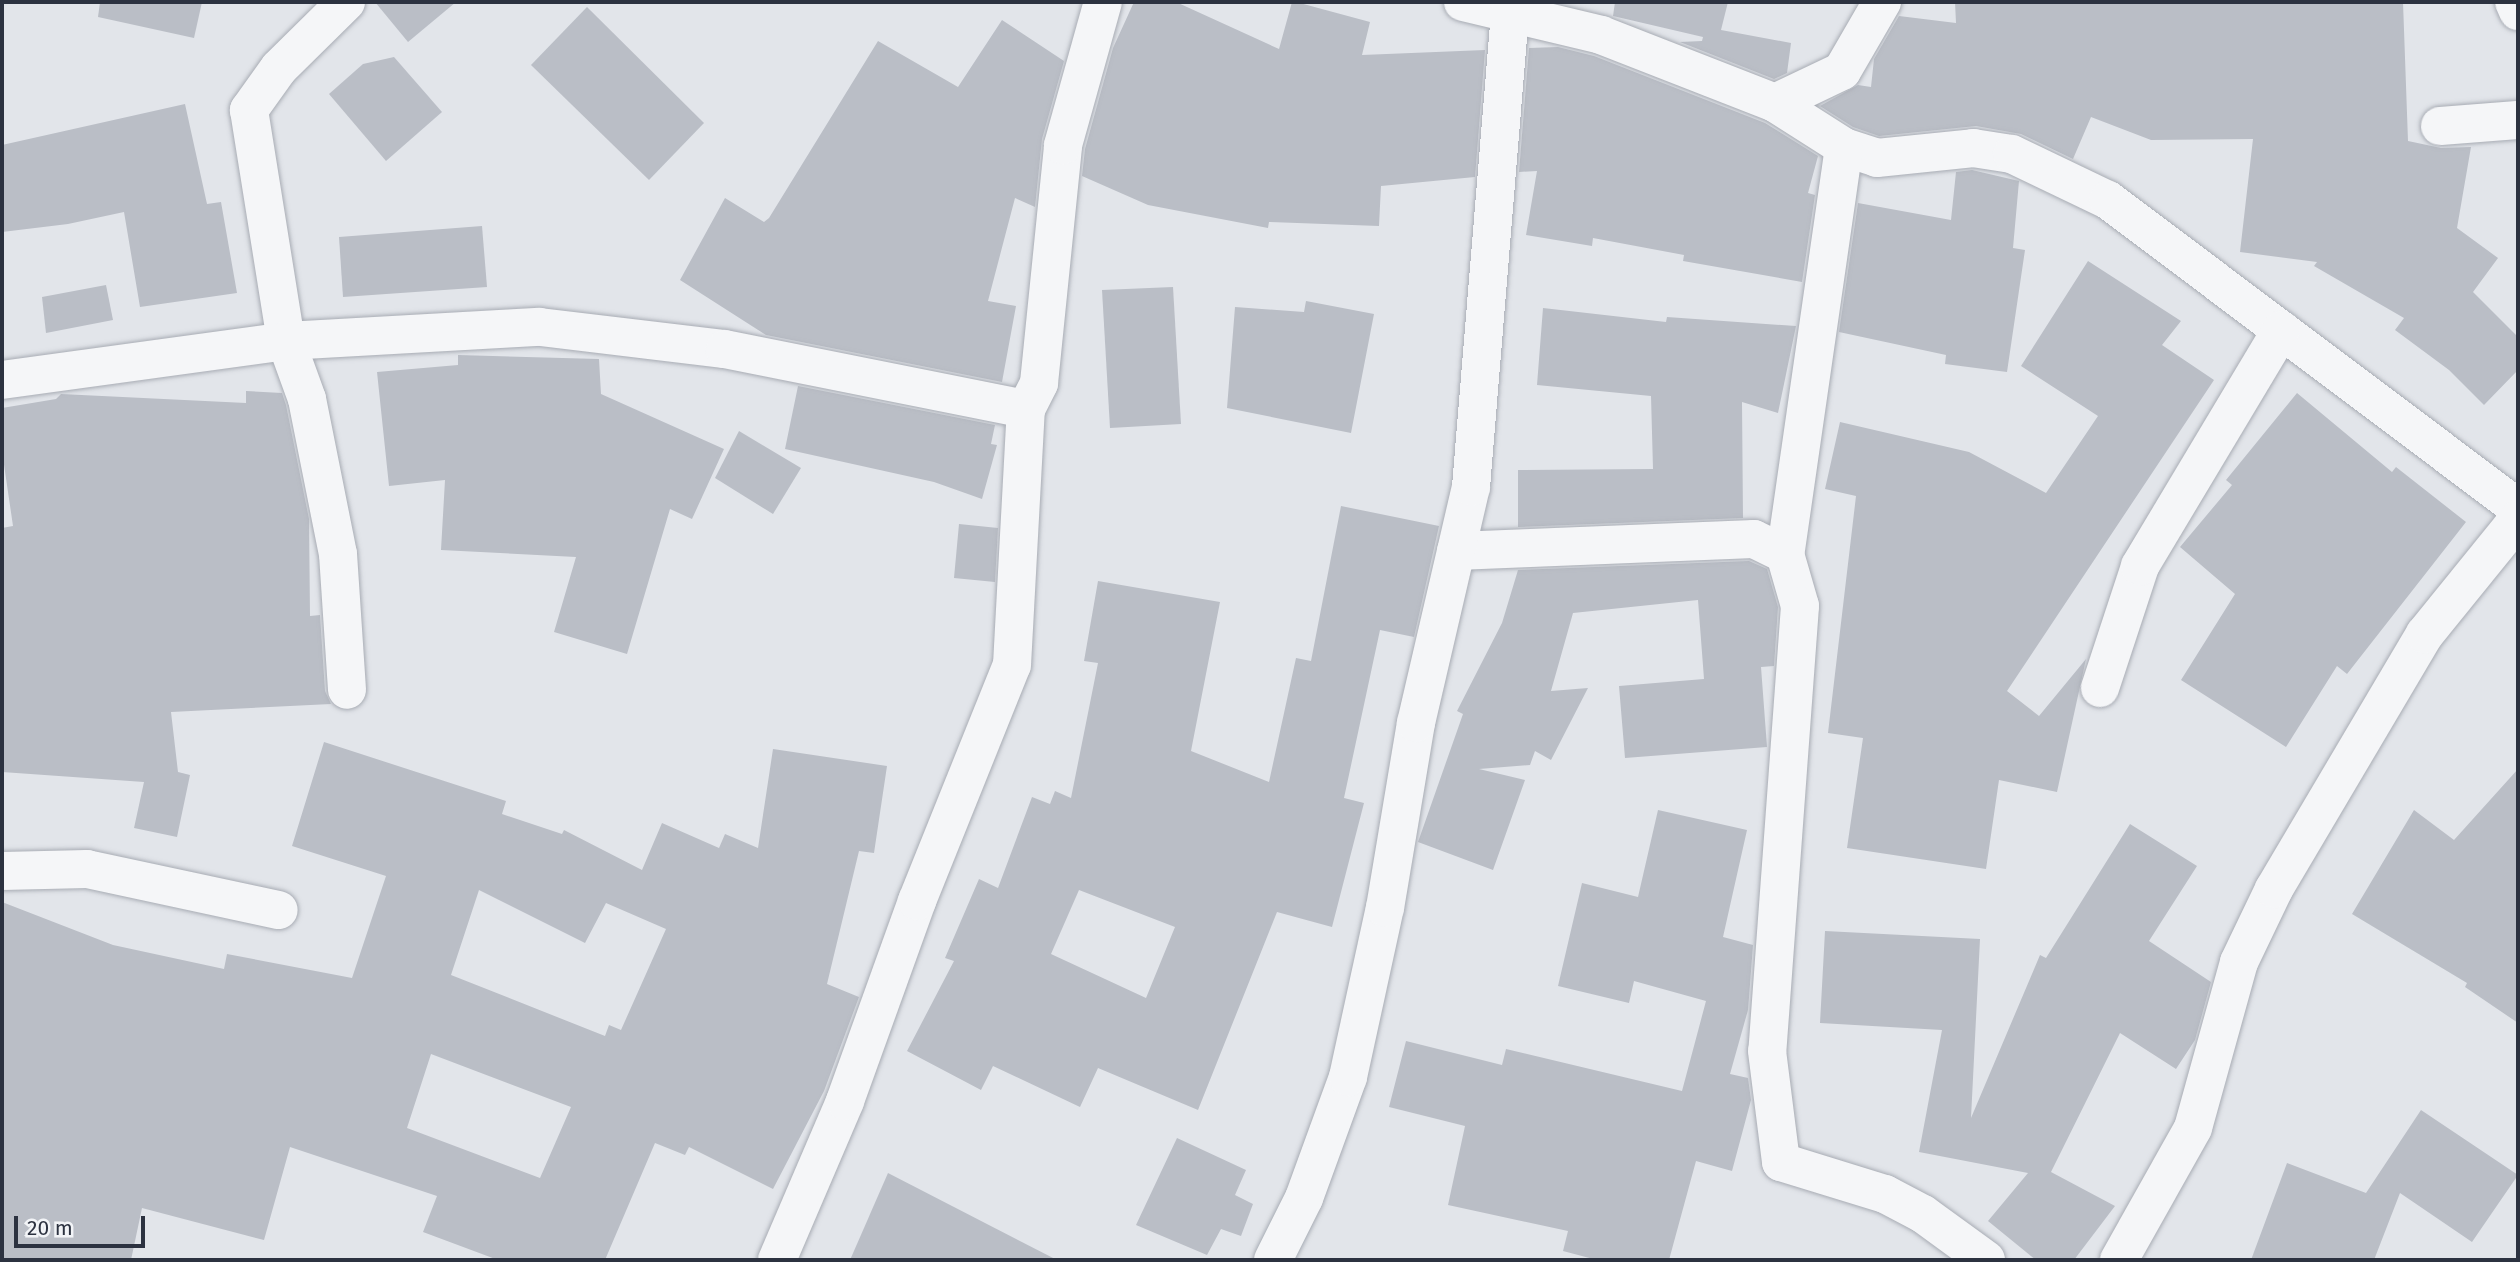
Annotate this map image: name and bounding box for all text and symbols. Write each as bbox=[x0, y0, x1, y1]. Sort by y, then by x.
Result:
scale bar bbox=[18, 1202, 149, 1246]
text: 20 m bbox=[27, 1215, 73, 1241]

